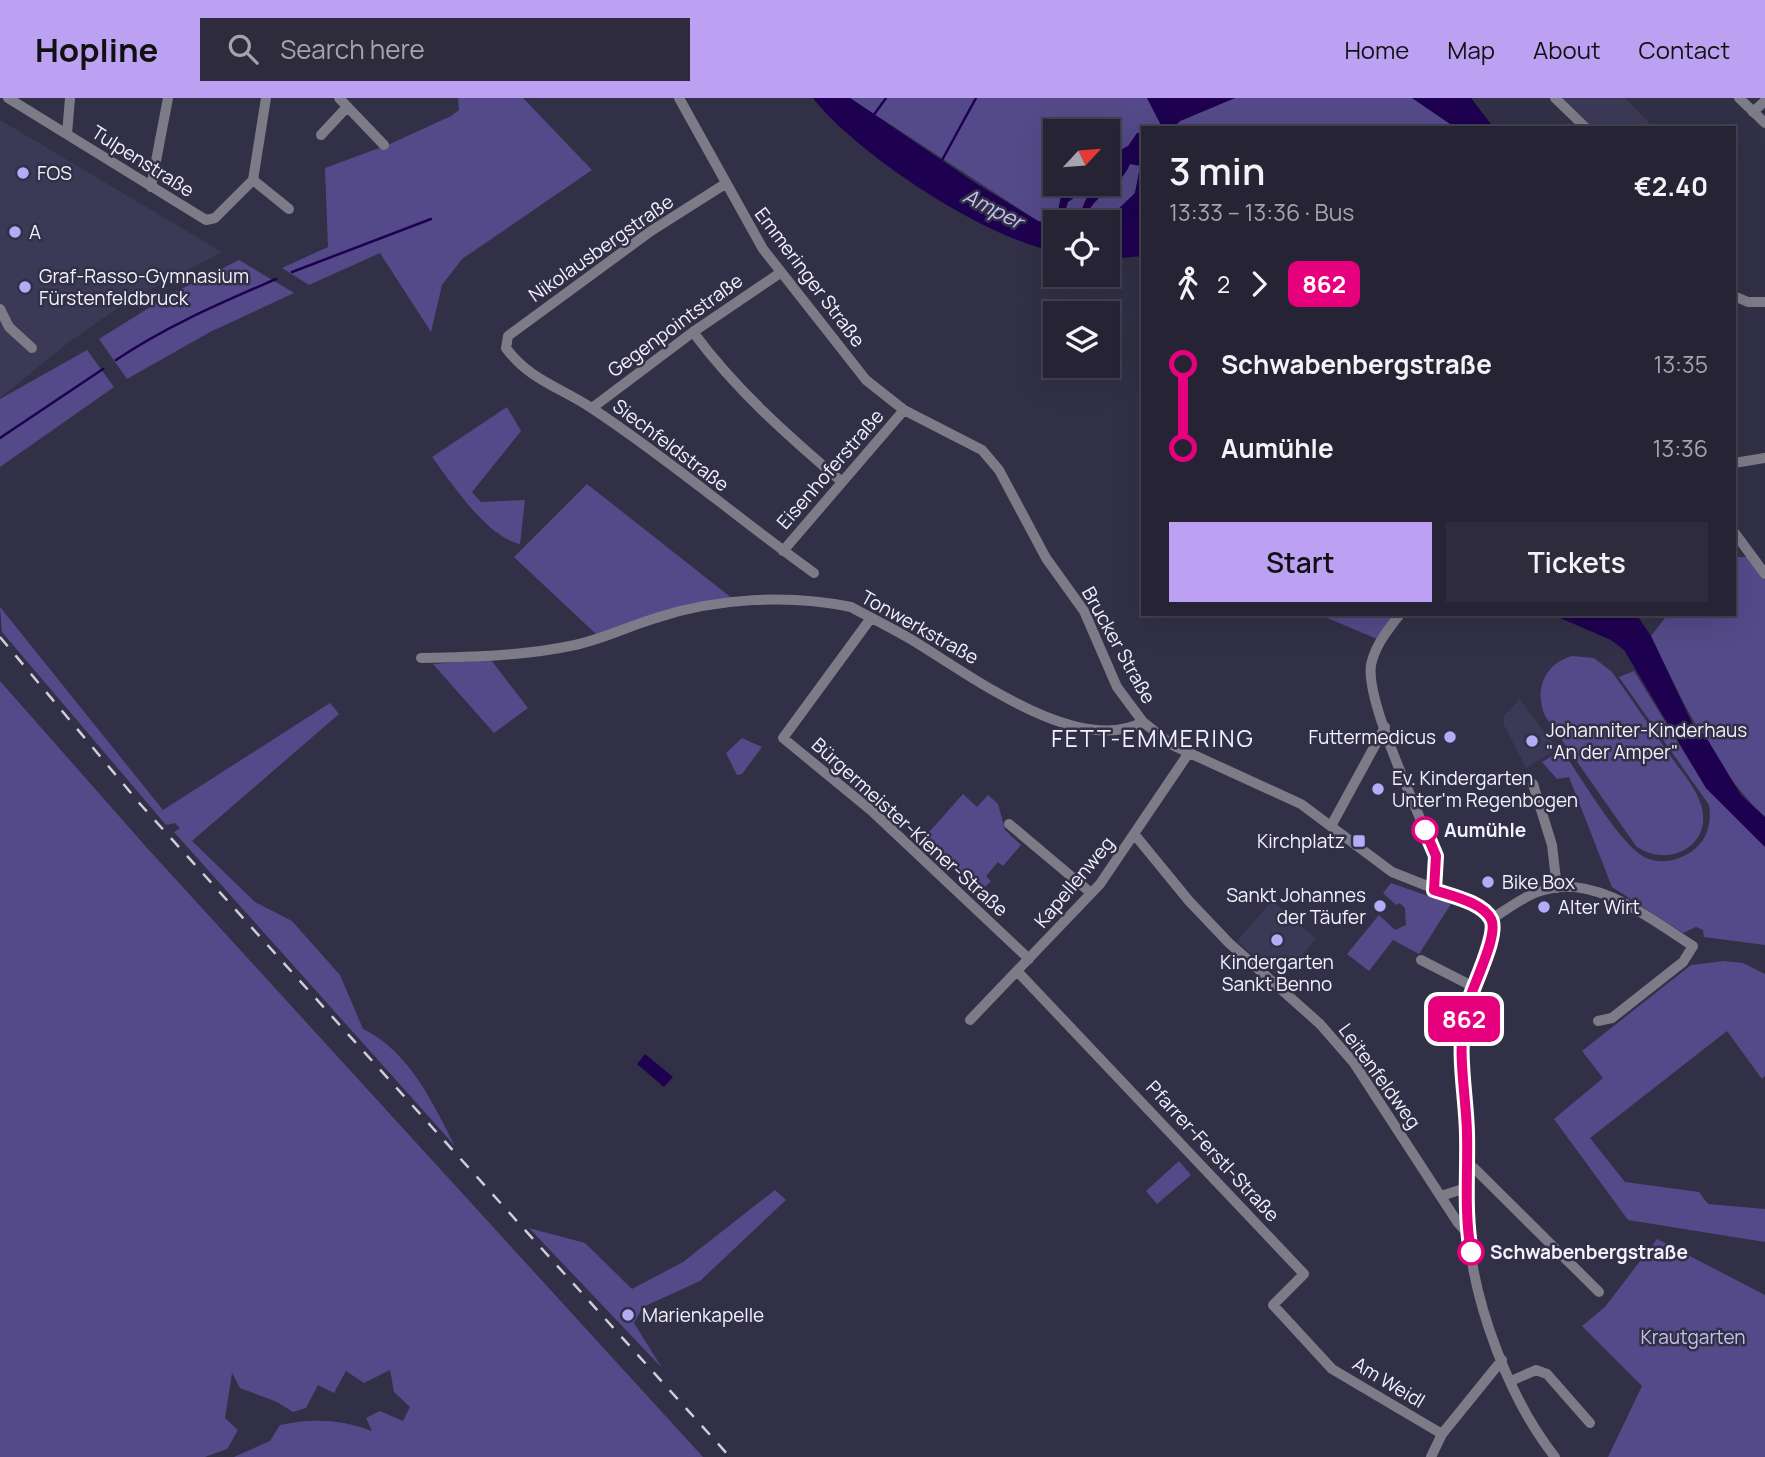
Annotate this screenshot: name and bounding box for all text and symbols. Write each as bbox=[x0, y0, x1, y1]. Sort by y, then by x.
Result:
search box bbox=[200, 18, 690, 81]
text: Hopline bbox=[35, 27, 158, 72]
icon: search bbox=[224, 30, 262, 68]
text: Search here bbox=[280, 31, 425, 67]
text: Home bbox=[1344, 33, 1409, 66]
text: Map bbox=[1447, 33, 1495, 66]
text: About bbox=[1533, 33, 1601, 66]
text: Contact bbox=[1639, 33, 1730, 66]
street label: Tulpenstraße bbox=[87, 119, 199, 203]
north arrow bbox=[1043, 119, 1120, 196]
map controls bbox=[1043, 119, 1120, 378]
text: 3 min bbox=[1169, 144, 1265, 196]
place label: FOS bbox=[37, 160, 72, 186]
marker: FOS bbox=[15, 165, 31, 181]
text: €2.40 bbox=[1634, 168, 1708, 204]
water label: Amper bbox=[959, 181, 1030, 236]
street label: Nikolausbergstraße bbox=[523, 188, 679, 308]
text: 13:33 – 13:36 · Bus bbox=[1169, 196, 1354, 228]
street label: Emmeringer Straße bbox=[749, 202, 871, 352]
button: locate bbox=[1043, 210, 1120, 287]
place label: A bbox=[29, 219, 41, 245]
marker: A bbox=[7, 224, 23, 240]
place label: Graf-Rasso-Gymnasium Fürstenfeldbruck bbox=[39, 263, 249, 311]
icon: walk bbox=[1169, 265, 1207, 303]
icon: forward bbox=[1240, 265, 1278, 303]
street label: Gegenpointstraße bbox=[602, 267, 748, 383]
text: 862 bbox=[1302, 267, 1346, 300]
text: 2 bbox=[1217, 268, 1230, 300]
marker: Graf-Rasso-Gymnasium Fürstenfeldbruck bbox=[17, 279, 33, 295]
button: layers bbox=[1043, 301, 1120, 378]
text: Schwabenbergstraße bbox=[1221, 346, 1492, 382]
text: 13:35 bbox=[1653, 348, 1708, 380]
street label: Siechfeldstraße bbox=[608, 393, 734, 497]
street label: Eisenhoferstraße bbox=[771, 404, 889, 534]
text: Aumühle bbox=[1221, 430, 1334, 466]
text: 13:36 bbox=[1652, 432, 1708, 464]
button: Start bbox=[1169, 522, 1432, 602]
button: Tickets bbox=[1446, 522, 1708, 602]
street label: Brucker Straße bbox=[1076, 582, 1162, 708]
street label: Tonwerkstraße bbox=[856, 584, 984, 670]
place label: Johanniter-Kinderhaus "An der Amper" bbox=[1546, 717, 1747, 765]
district label: FETT-EMMERING bbox=[1051, 722, 1255, 754]
place label: Futtermedicus bbox=[1308, 724, 1436, 750]
marker: Futtermedicus bbox=[1442, 729, 1458, 745]
street label: Bürgermeister-Kiener-Straße bbox=[806, 732, 1014, 922]
marker: Johanniter-Kinderhaus "An der Amper" bbox=[1524, 733, 1540, 749]
place label: Ev. Kindergarten Unter'm Regenbogen bbox=[1392, 765, 1578, 813]
marker: Ev. Kindergarten Unter'm Regenbogen bbox=[1370, 781, 1386, 797]
marker: Aumühle bbox=[1412, 817, 1438, 843]
place label: Aumühle bbox=[1444, 817, 1526, 843]
place label: Kirchplatz bbox=[1257, 828, 1345, 854]
street label: Kapellenweg bbox=[1028, 831, 1120, 933]
marker: Kirchplatz bbox=[1351, 833, 1367, 849]
place label: Bike Box bbox=[1502, 869, 1575, 895]
marker: Bike Box bbox=[1480, 874, 1496, 890]
place label: Sankt Johannes der Täufer bbox=[1226, 882, 1366, 930]
place label: Alter Wirt bbox=[1558, 894, 1640, 920]
marker: Sankt Johannes der Täufer bbox=[1372, 898, 1388, 914]
marker: Alter Wirt bbox=[1536, 899, 1552, 915]
marker: Kindergarten Sankt Benno bbox=[1269, 932, 1285, 948]
place label: Kindergarten Sankt Benno bbox=[1220, 949, 1334, 997]
line badge: 862 bbox=[1424, 996, 1504, 1042]
text: 862 bbox=[1442, 1002, 1486, 1035]
street label: Leitenfeldweg bbox=[1333, 1018, 1427, 1134]
street label: Pfarrer-Ferstl-Straße bbox=[1141, 1075, 1285, 1227]
marker: Schwabenbergstraße bbox=[1458, 1239, 1484, 1265]
place label: Schwabenbergstraße bbox=[1490, 1239, 1688, 1265]
place label: Marienkapelle bbox=[642, 1302, 764, 1328]
marker: Marienkapelle bbox=[620, 1307, 636, 1323]
park label: Krautgarten bbox=[1640, 1324, 1746, 1350]
street label: Am Weidl bbox=[1348, 1350, 1430, 1414]

